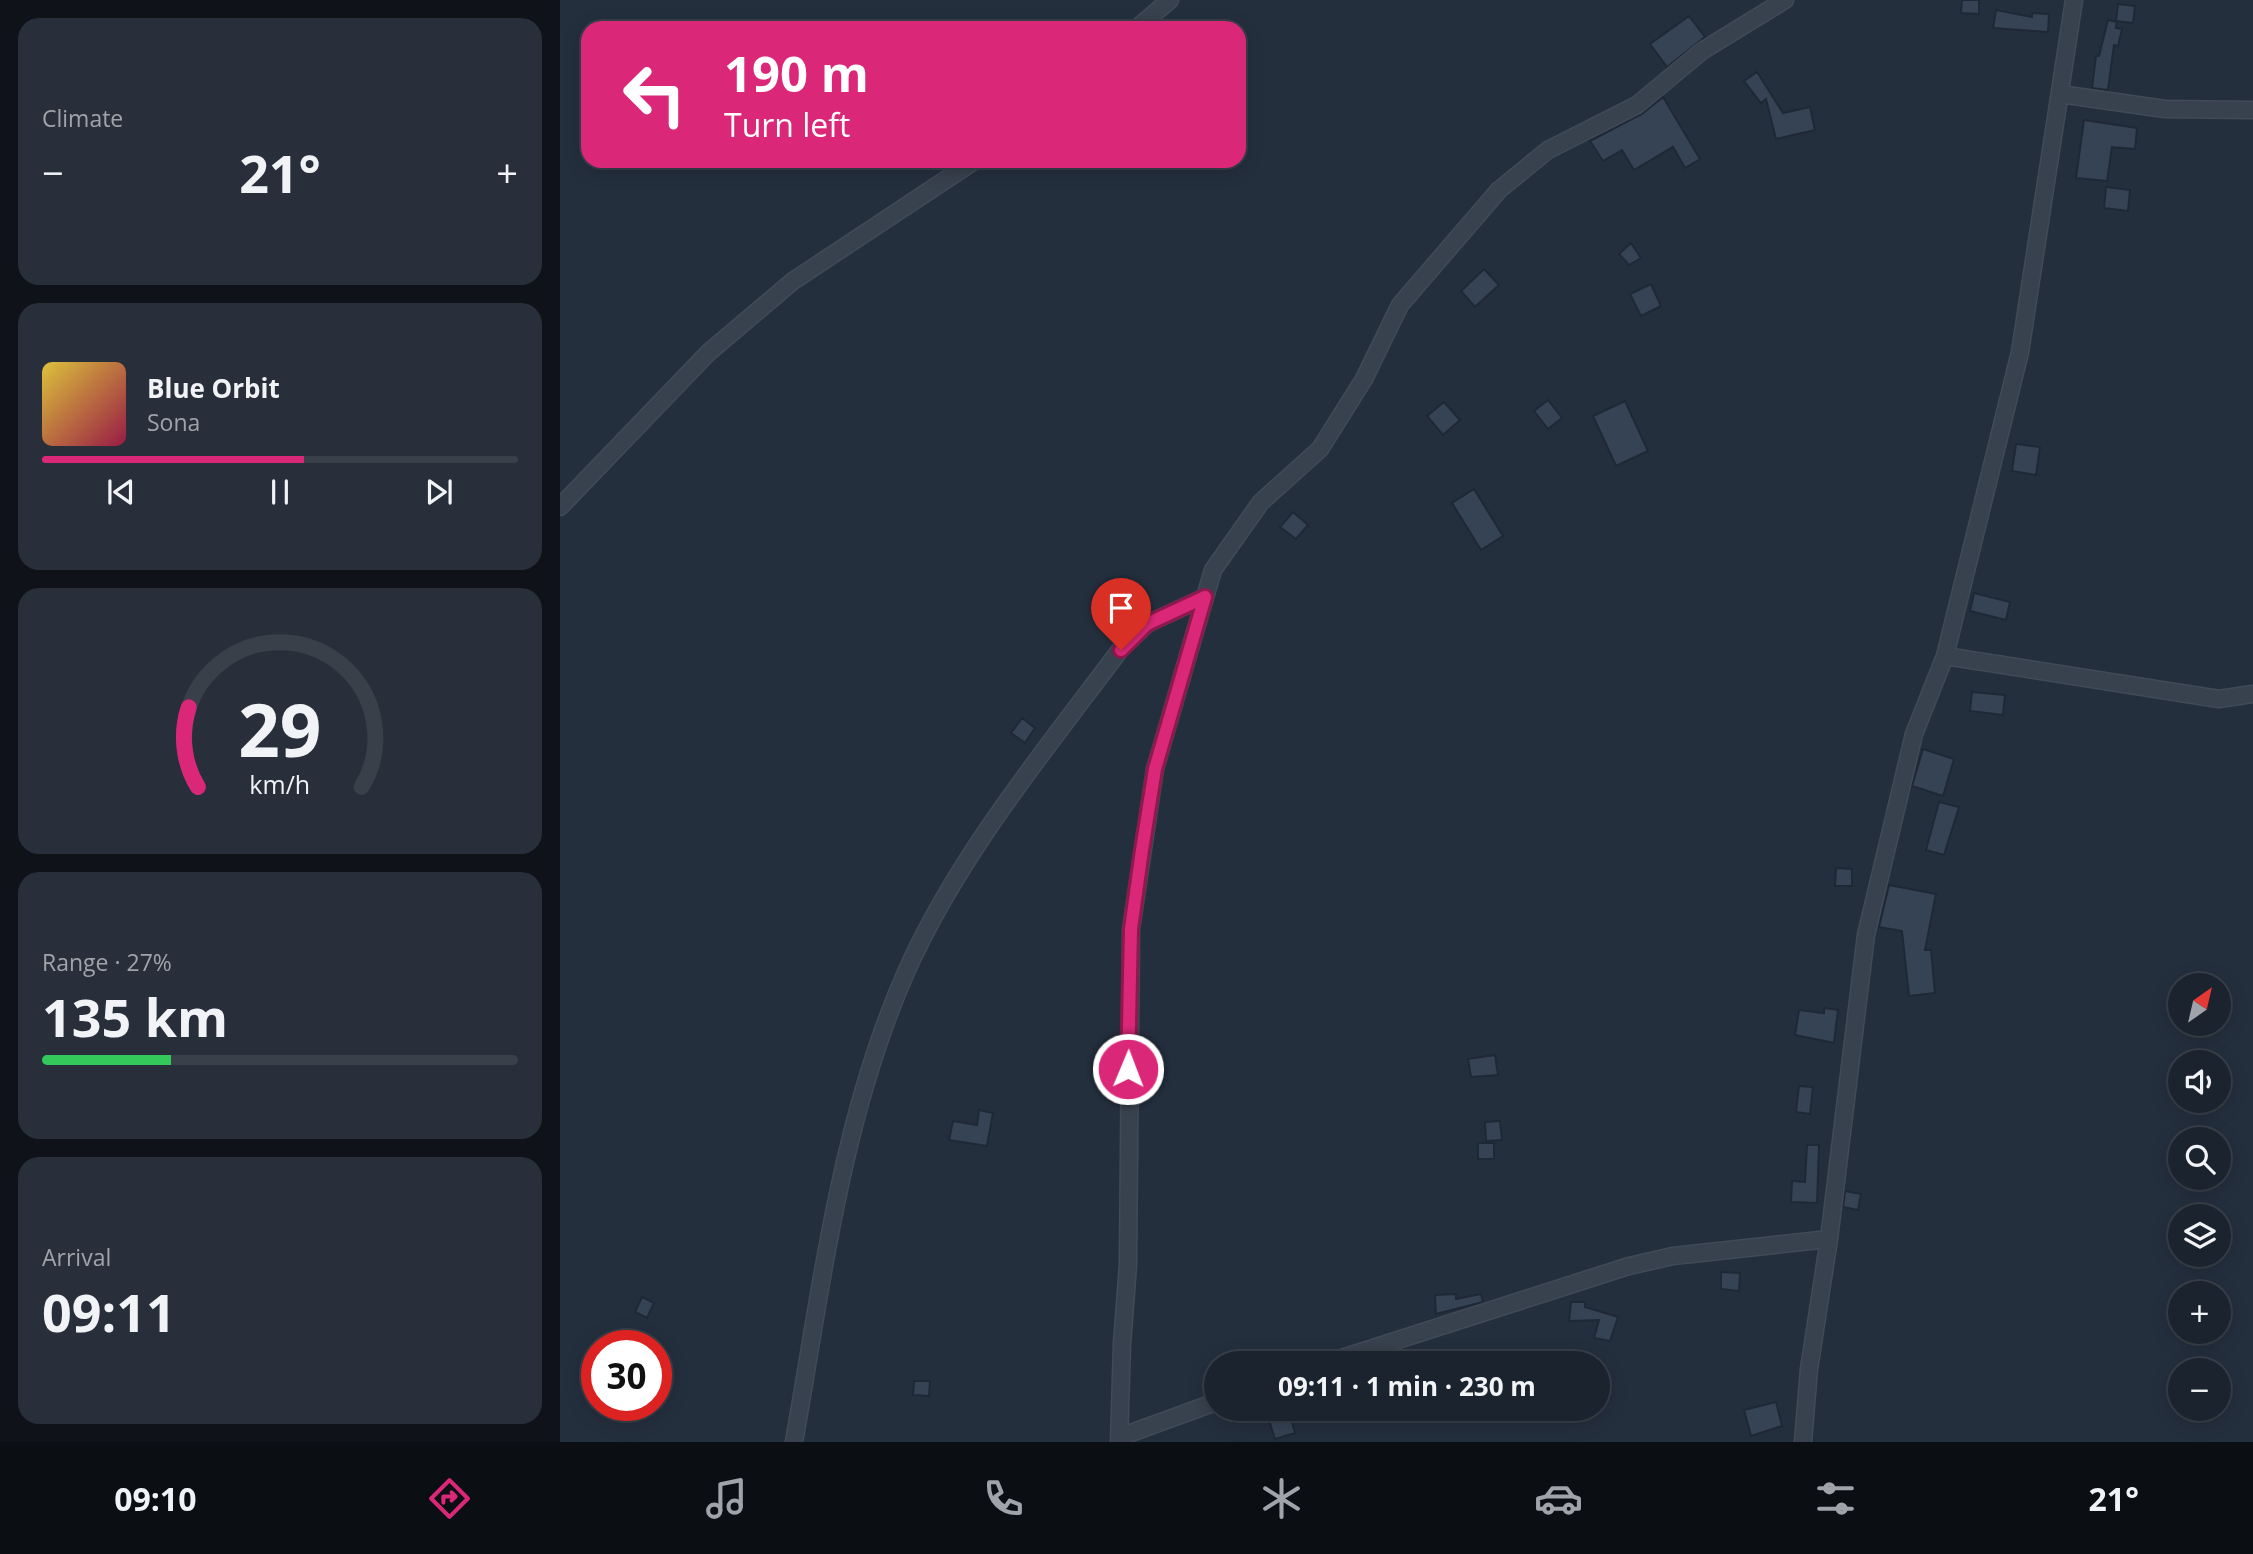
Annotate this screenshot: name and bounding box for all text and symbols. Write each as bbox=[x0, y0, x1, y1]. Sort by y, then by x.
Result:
text: 190 m bbox=[724, 40, 869, 106]
icon: left bbox=[609, 49, 700, 140]
text: Climate bbox=[42, 102, 123, 134]
text: Turn left bbox=[724, 103, 850, 146]
text: 21° bbox=[239, 137, 321, 208]
text: − bbox=[42, 146, 64, 198]
text: + bbox=[496, 146, 518, 198]
text: Blue Orbit bbox=[147, 370, 280, 406]
text: Sona bbox=[147, 406, 200, 438]
icon: previous bbox=[102, 473, 140, 511]
icon: pause bbox=[261, 473, 299, 511]
icon: next bbox=[420, 473, 458, 511]
pin bbox=[1091, 578, 1151, 650]
icon: arrive bbox=[1102, 589, 1140, 627]
text: 29 bbox=[238, 679, 322, 778]
text: km/h bbox=[250, 767, 310, 801]
text: Range · 27% bbox=[42, 946, 172, 978]
north arrow bbox=[2168, 973, 2231, 1036]
map controls bbox=[2168, 973, 2231, 1421]
text: 135 km bbox=[42, 981, 228, 1052]
position arrow bbox=[1091, 1032, 1165, 1106]
button: sound bbox=[2168, 1050, 2231, 1113]
button: search bbox=[2168, 1127, 2231, 1190]
button: layers bbox=[2168, 1204, 2231, 1267]
text: Arrival bbox=[42, 1241, 111, 1273]
text: 09:11 bbox=[42, 1276, 176, 1347]
button: + bbox=[2168, 1281, 2231, 1344]
speed limit sign: 30 bbox=[581, 1330, 672, 1421]
button: − bbox=[2168, 1358, 2231, 1421]
text: 09:11 · 1 min · 230 m bbox=[1278, 1368, 1536, 1404]
icon: directions bbox=[425, 1474, 474, 1523]
icon: music bbox=[702, 1474, 751, 1523]
icon: phone bbox=[979, 1474, 1028, 1523]
icon: climate bbox=[1257, 1474, 1306, 1523]
icon: car bbox=[1534, 1474, 1583, 1523]
icon: filters bbox=[1811, 1474, 1860, 1523]
text: 09:10 bbox=[114, 1477, 196, 1520]
text: 21° bbox=[2089, 1477, 2139, 1520]

